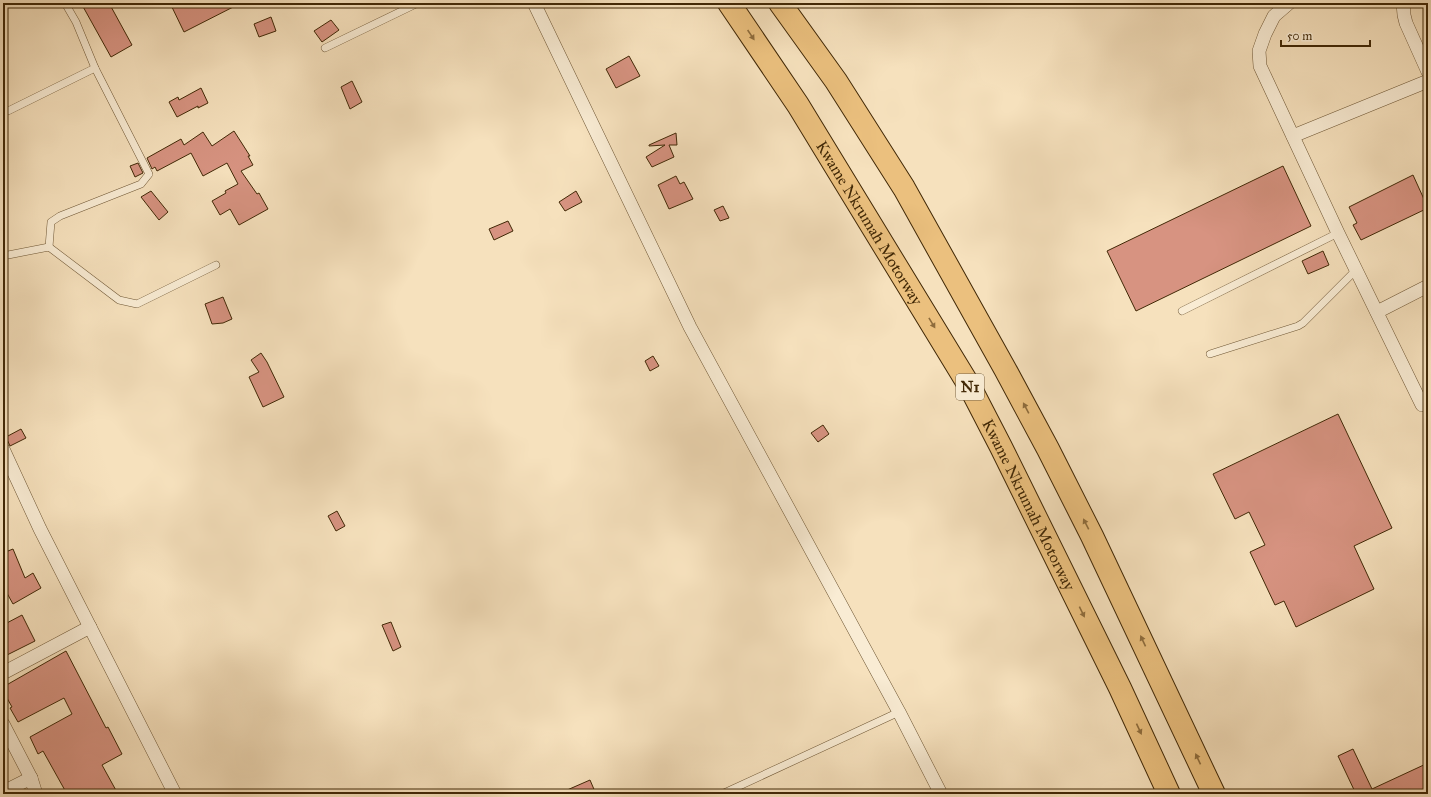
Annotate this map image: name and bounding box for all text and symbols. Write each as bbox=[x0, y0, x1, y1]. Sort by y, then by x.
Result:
scale bar bbox=[1281, 22, 1370, 48]
text: 50 m bbox=[1287, 29, 1312, 43]
one-way arrow bbox=[747, 30, 755, 40]
street label: Kwame Nkrumah Motorway bbox=[812, 137, 927, 309]
one-way arrow bbox=[928, 317, 935, 329]
road number: N1 bbox=[956, 374, 984, 400]
one-way arrow bbox=[1023, 403, 1030, 414]
street label: Kwame Nkrumah Motorway bbox=[978, 416, 1079, 594]
one-way arrow bbox=[1083, 518, 1089, 530]
one-way arrow bbox=[1079, 606, 1086, 618]
one-way arrow bbox=[1140, 635, 1146, 647]
one-way arrow bbox=[1136, 724, 1142, 735]
one-way arrow bbox=[1195, 753, 1201, 764]

